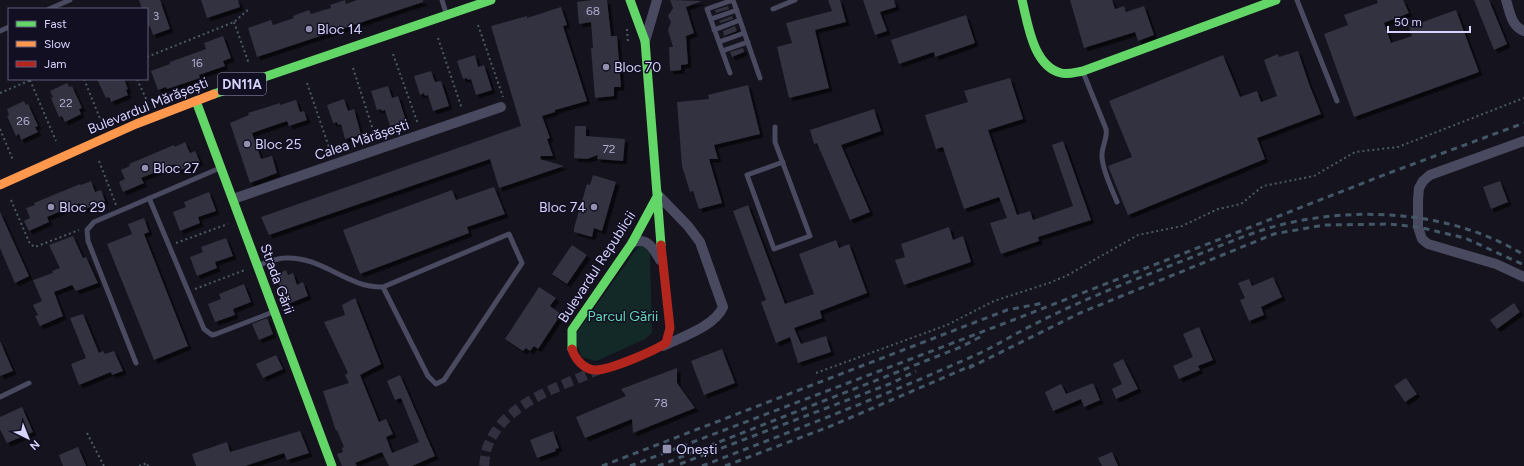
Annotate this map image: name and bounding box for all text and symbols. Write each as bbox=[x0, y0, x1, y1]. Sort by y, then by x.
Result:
house number: 68 bbox=[586, 4, 600, 18]
legend bbox=[8, 8, 148, 80]
scale bar bbox=[1388, 8, 1470, 34]
house number: 3 bbox=[153, 9, 159, 23]
text: 50 m bbox=[1394, 15, 1422, 29]
text: Fast bbox=[44, 17, 67, 31]
place label: Bloc 14 bbox=[317, 21, 363, 38]
marker: Bloc 14 bbox=[304, 24, 314, 34]
text: Slow bbox=[44, 37, 71, 51]
house number: 16 bbox=[191, 56, 203, 70]
text: Jam bbox=[44, 57, 67, 71]
place label: Bloc 70 bbox=[614, 59, 661, 76]
marker: Bloc 70 bbox=[601, 62, 611, 72]
road number: DN11A bbox=[218, 73, 266, 95]
street label: Bulevardul Mărășești bbox=[85, 74, 211, 138]
house number: 22 bbox=[59, 96, 73, 110]
house number: 26 bbox=[16, 114, 30, 128]
street label: Calea Mărășești bbox=[313, 116, 411, 164]
place label: Bloc 25 bbox=[255, 136, 302, 153]
marker: Bloc 25 bbox=[242, 139, 252, 149]
house number: 72 bbox=[602, 142, 616, 156]
place label: Bloc 27 bbox=[153, 160, 200, 177]
marker: Bloc 27 bbox=[140, 163, 150, 173]
place label: Bloc 29 bbox=[59, 199, 106, 216]
place label: Bloc 74 bbox=[539, 199, 586, 216]
marker: Bloc 29 bbox=[46, 202, 56, 212]
marker: Bloc 74 bbox=[589, 202, 599, 212]
street label: Bulevardul Republicii bbox=[555, 208, 639, 326]
street label: Strada Gării bbox=[256, 242, 298, 316]
park label: Parcul Gării bbox=[588, 308, 658, 325]
house number: 78 bbox=[654, 396, 668, 410]
north arrow bbox=[8, 418, 48, 458]
text: N bbox=[27, 437, 42, 453]
place label: Onești bbox=[676, 441, 717, 458]
marker: Onești bbox=[661, 443, 673, 455]

